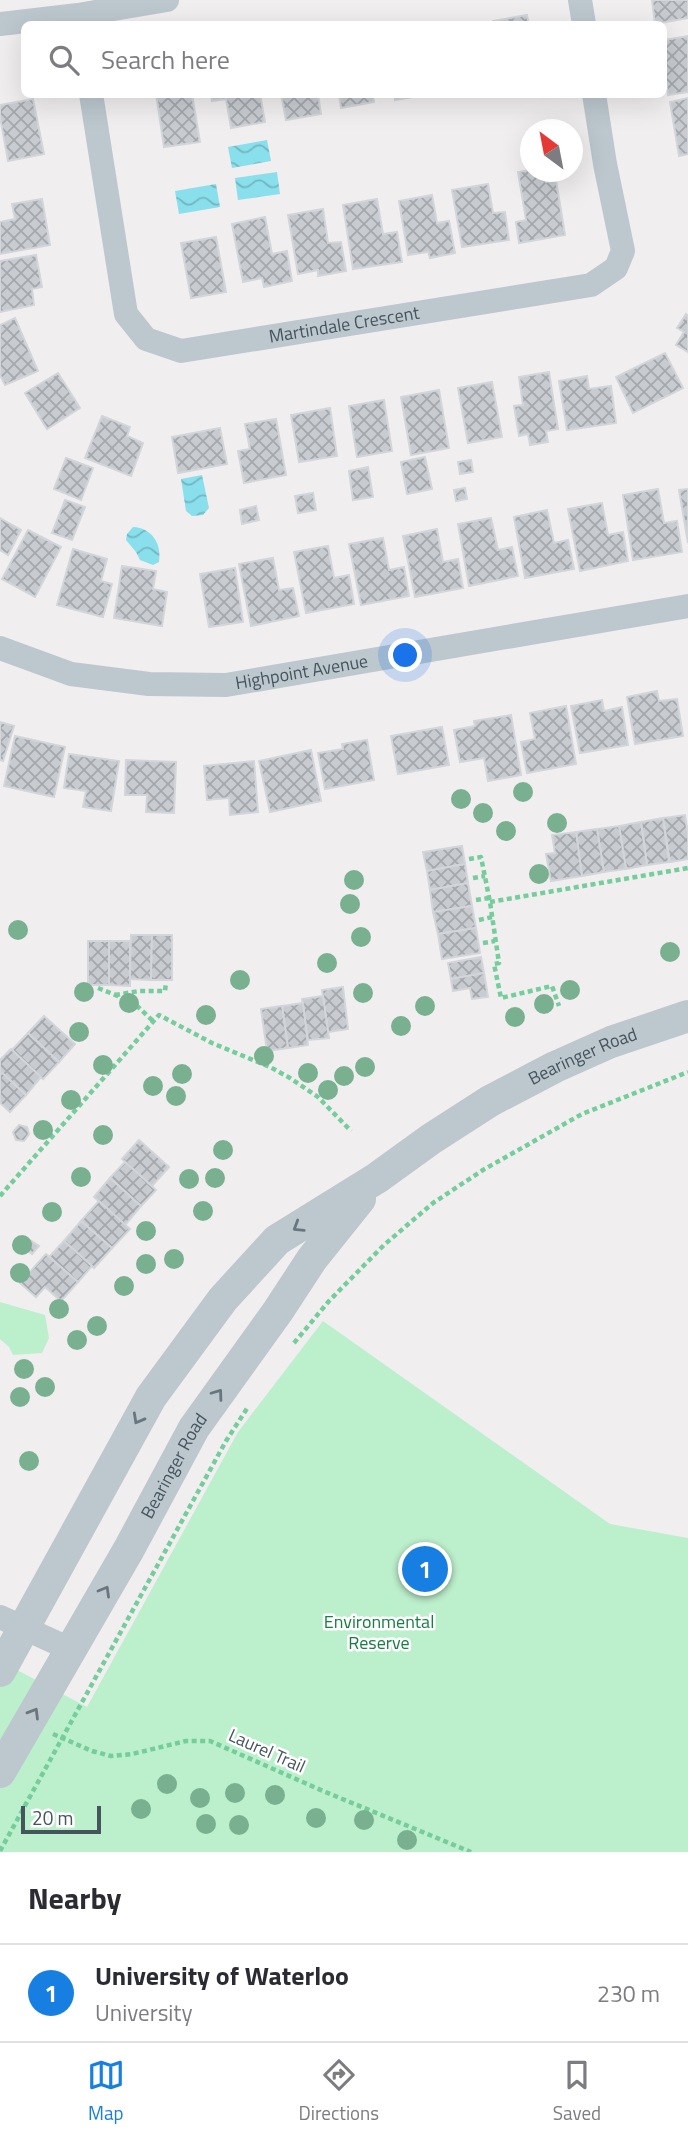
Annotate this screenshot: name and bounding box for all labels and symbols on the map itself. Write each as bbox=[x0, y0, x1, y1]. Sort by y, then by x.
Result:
north arrow bbox=[520, 119, 583, 182]
street label: Martindale Crescent bbox=[267, 299, 422, 350]
your location bbox=[388, 638, 422, 672]
street label: Highpoint Avenue bbox=[233, 647, 370, 696]
street label: Bearinger Road bbox=[523, 1020, 641, 1092]
one-way arrow bbox=[292, 1219, 305, 1232]
one-way arrow bbox=[210, 1389, 223, 1402]
street label: Bearinger Road bbox=[134, 1407, 214, 1523]
one-way arrow bbox=[133, 1412, 146, 1425]
pin: 1 bbox=[402, 1543, 448, 1595]
one-way arrow bbox=[97, 1585, 110, 1598]
park label: Environmental Reserve bbox=[324, 1608, 434, 1656]
one-way arrow bbox=[26, 1707, 39, 1720]
street label: Laurel Trail bbox=[224, 1722, 310, 1779]
scale bar bbox=[21, 1803, 102, 1835]

